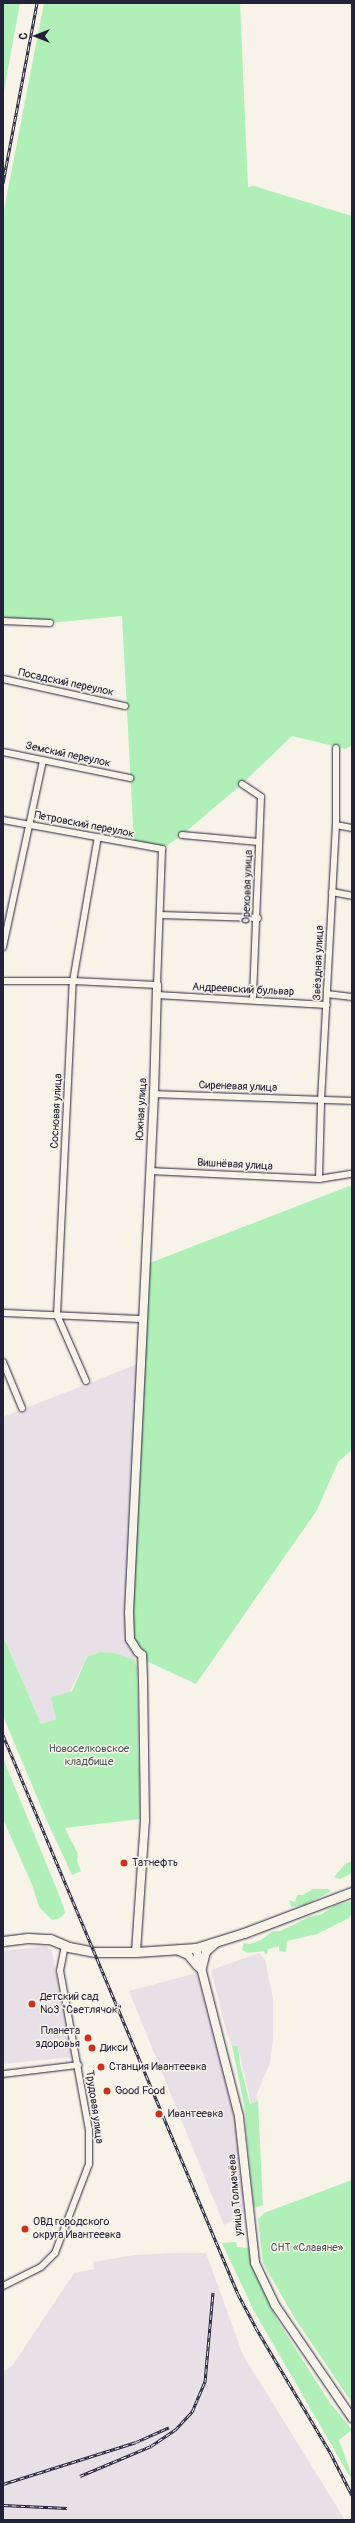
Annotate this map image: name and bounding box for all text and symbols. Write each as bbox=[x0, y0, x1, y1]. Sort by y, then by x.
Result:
north arrow bbox=[16, 16, 56, 56]
text: С bbox=[17, 33, 30, 39]
street label: Посадский переулок bbox=[17, 666, 115, 700]
street label: Земский переулок bbox=[24, 740, 112, 770]
street label: Петровский переулок bbox=[33, 809, 135, 841]
street label: Ореховая улица bbox=[240, 850, 256, 924]
street label: Звёздная улица bbox=[311, 925, 327, 1001]
street label: Андреевский бульвар bbox=[192, 981, 294, 999]
street label: Сосновая улица bbox=[48, 1073, 66, 1149]
street label: Южная улица bbox=[134, 1078, 150, 1140]
street label: Сиреневая улица bbox=[198, 1079, 278, 1095]
street label: Вишнёвая улица bbox=[197, 1156, 273, 1174]
park label: Новоселковское кладбище bbox=[49, 1743, 129, 1769]
place label: Татнефть bbox=[132, 1856, 178, 1870]
marker: Татнефть bbox=[119, 1858, 129, 1868]
place label: Детский сад №3 "Светлячок" bbox=[40, 1991, 122, 2017]
marker: Детский сад №3 "Светлячок" bbox=[27, 1999, 37, 2009]
place label: Планета здоровья bbox=[35, 2025, 80, 2051]
marker: Планета здоровья bbox=[83, 2033, 93, 2043]
place label: Дикси bbox=[100, 2041, 128, 2055]
marker: Дикси bbox=[87, 2043, 97, 2053]
place label: Станция Ивантеевка bbox=[109, 2060, 206, 2074]
marker: Станция Ивантеевка bbox=[96, 2062, 106, 2072]
street label: Трудовая улица bbox=[82, 2069, 106, 2145]
place label: Good Food bbox=[115, 2084, 165, 2098]
marker: Good Food bbox=[102, 2086, 112, 2096]
place label: Ивантеевка bbox=[168, 2107, 223, 2121]
marker: Ивантеевка bbox=[153, 2108, 165, 2120]
street label: улица Толмачёва bbox=[226, 2154, 246, 2236]
place label: ОВД городского округа Ивантеевка bbox=[33, 2216, 121, 2242]
marker: ОВД городского округа Ивантеевка bbox=[20, 2224, 30, 2234]
park label: СНТ «Славяне» bbox=[271, 2241, 343, 2255]

